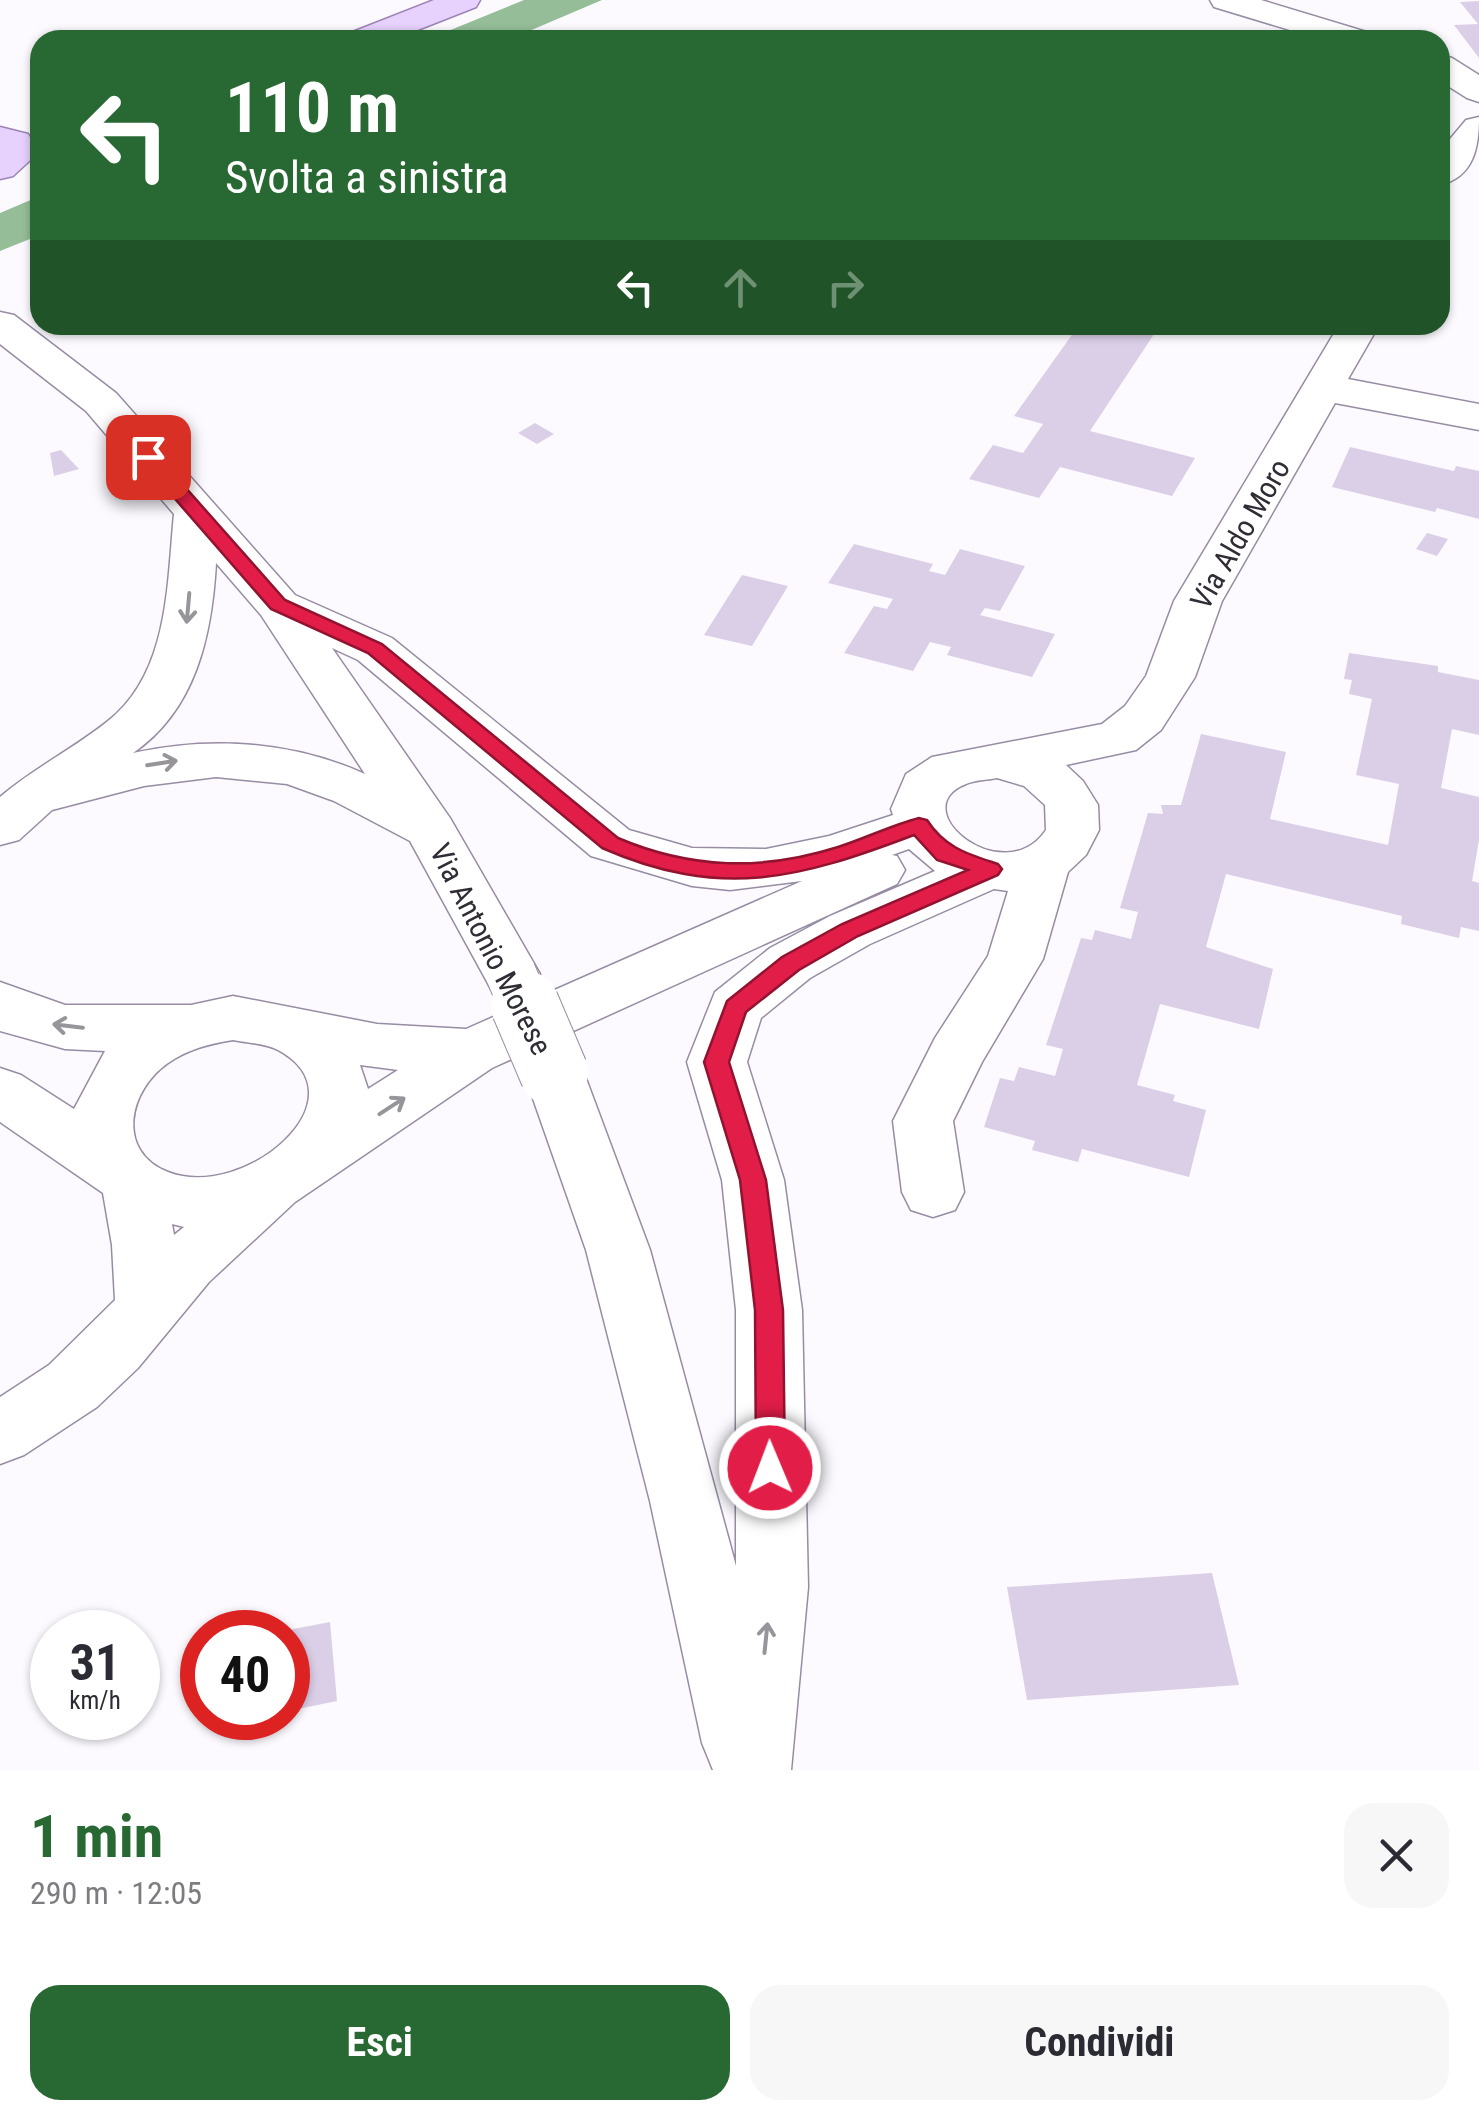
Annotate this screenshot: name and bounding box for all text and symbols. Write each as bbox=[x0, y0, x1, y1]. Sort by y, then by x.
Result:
text: 110 m bbox=[225, 67, 399, 149]
icon: left bbox=[60, 70, 190, 200]
text: Svolta a sinistra bbox=[225, 151, 508, 204]
icon: left bbox=[608, 260, 663, 315]
icon: ahead bbox=[713, 260, 768, 315]
icon: right bbox=[818, 260, 873, 315]
pin bbox=[106, 415, 191, 500]
icon: arrive bbox=[121, 430, 176, 485]
street label: Via Aldo Moro bbox=[1183, 453, 1297, 615]
one-way arrow bbox=[178, 592, 197, 624]
one-way arrow bbox=[145, 753, 177, 772]
street label: Via Antonio Morese bbox=[423, 838, 559, 1060]
one-way arrow bbox=[53, 1016, 85, 1035]
one-way arrow bbox=[377, 1095, 406, 1116]
position arrow bbox=[718, 1416, 822, 1520]
speed limit sign: 40 bbox=[180, 1610, 310, 1740]
one-way arrow bbox=[757, 1623, 776, 1655]
text: 31 bbox=[70, 1634, 120, 1692]
text: km/h bbox=[69, 1686, 121, 1715]
text: 1 min bbox=[30, 1801, 163, 1872]
button: close bbox=[1344, 1803, 1449, 1908]
text: 290 m · 12:05 bbox=[30, 1874, 202, 1912]
button: Esci bbox=[30, 1985, 730, 2100]
button: Condividi bbox=[750, 1985, 1449, 2100]

